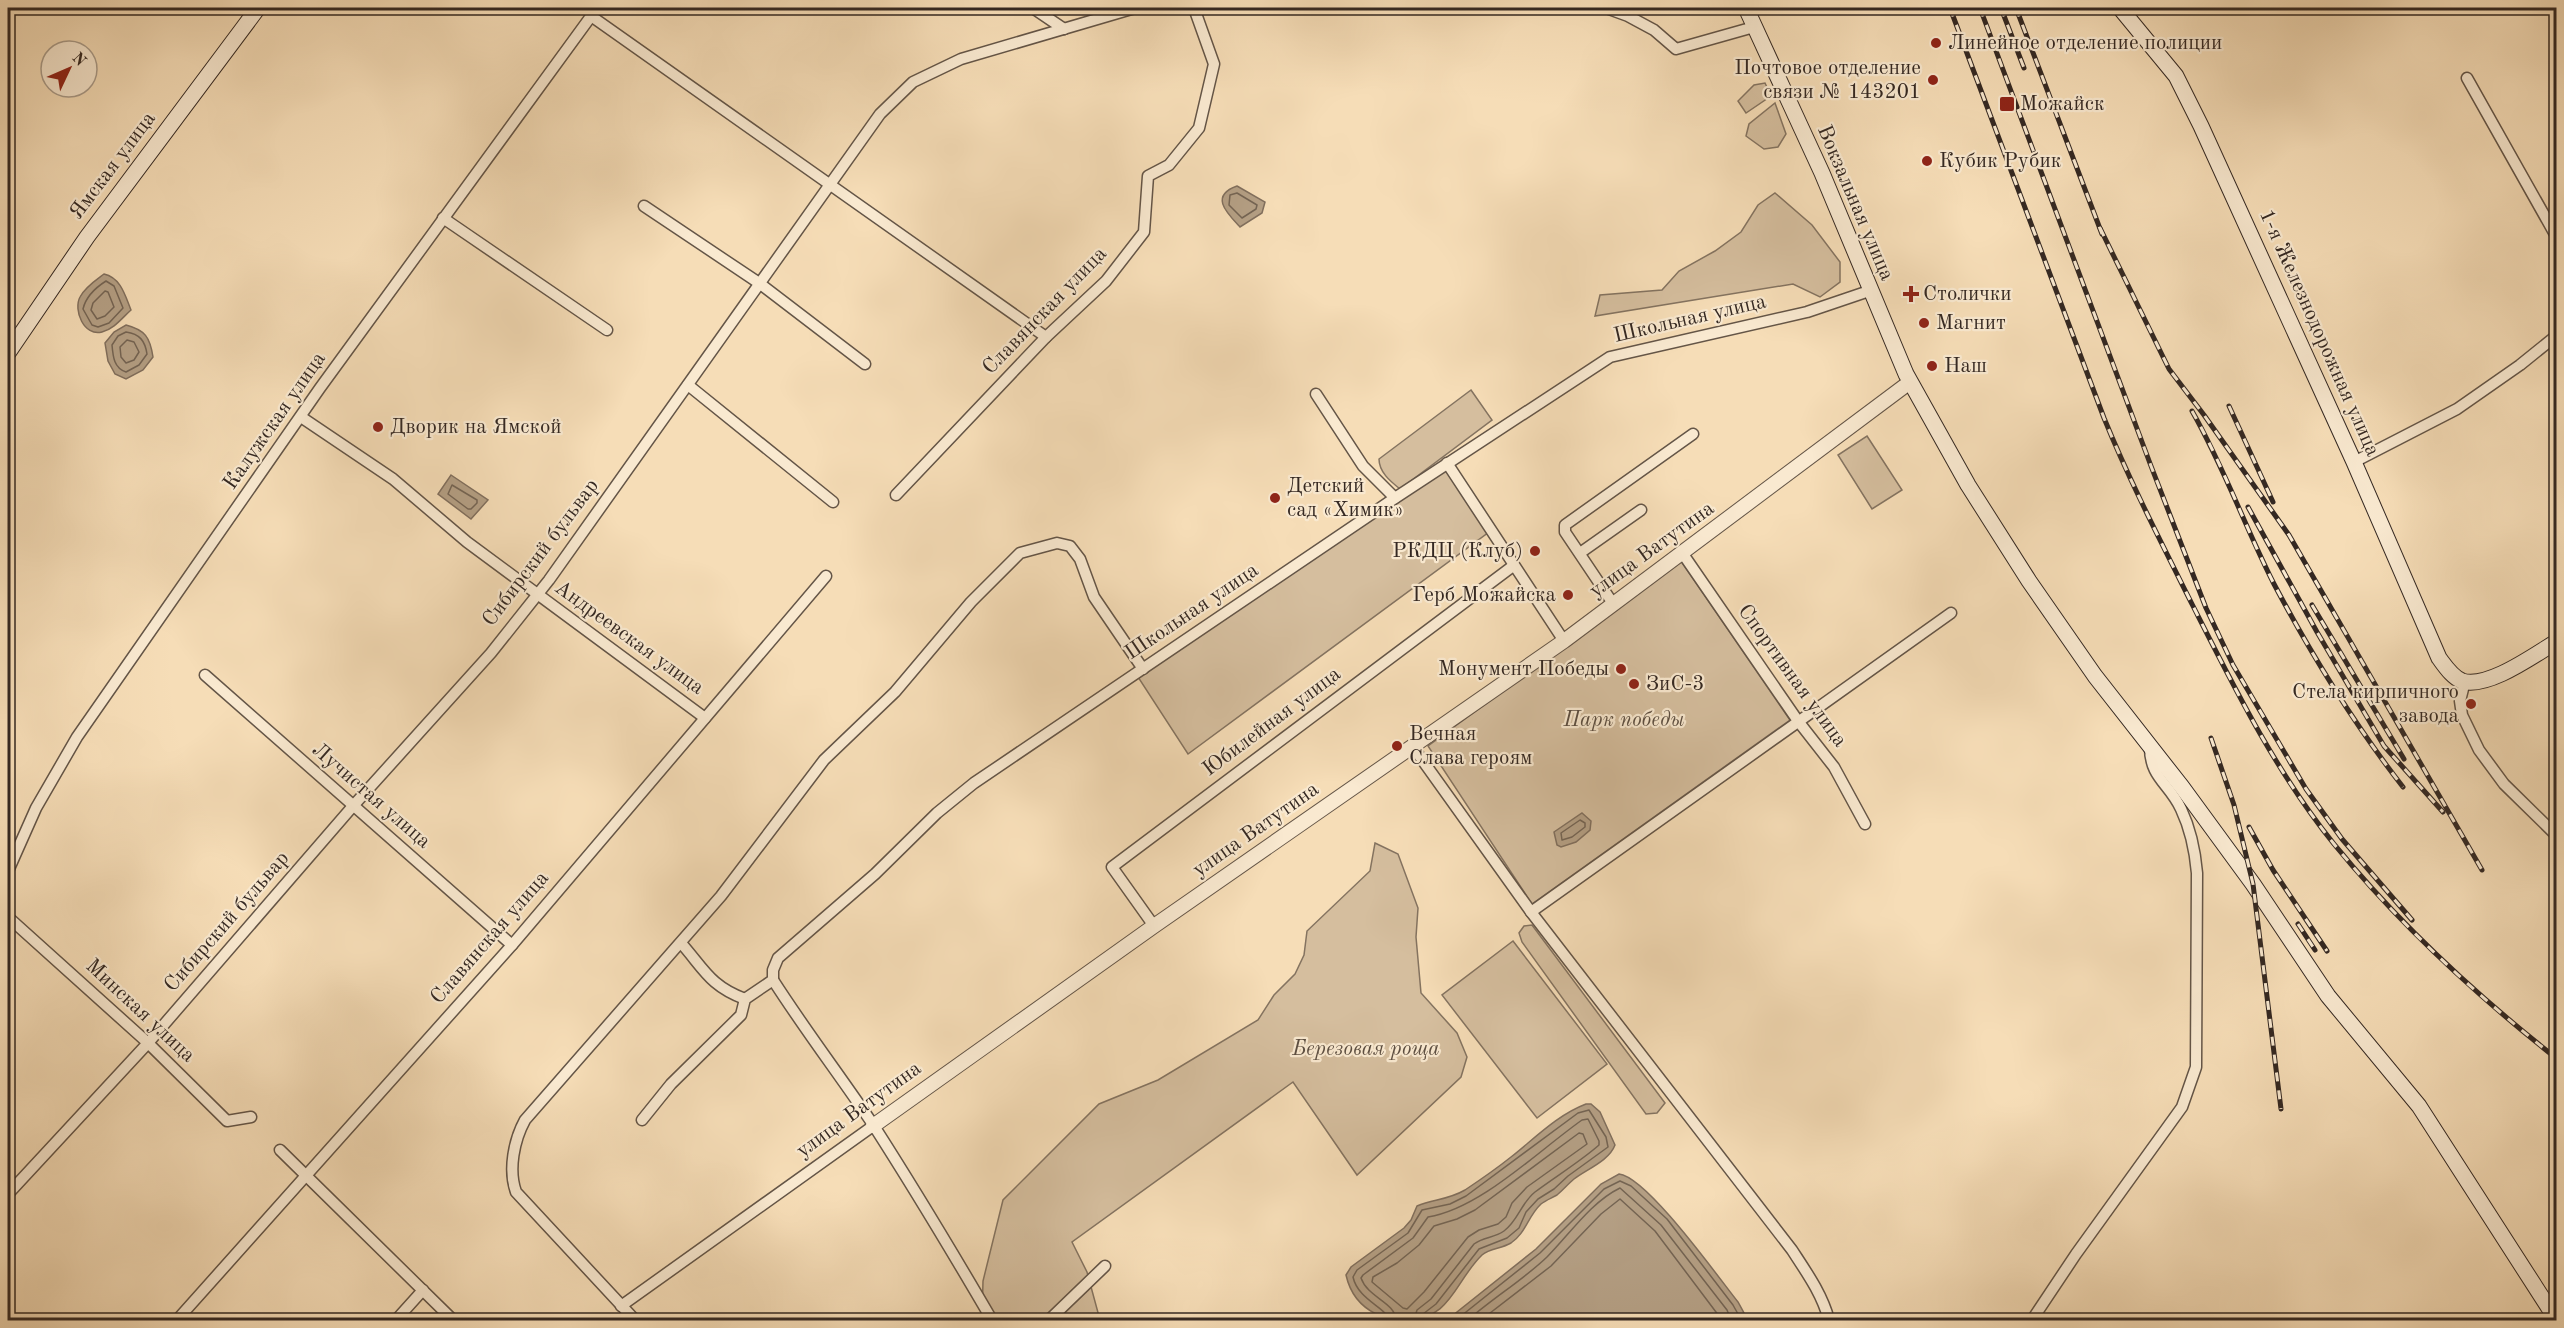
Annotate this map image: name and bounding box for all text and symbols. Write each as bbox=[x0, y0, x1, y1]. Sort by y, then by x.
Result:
place label: Линейное отделение полиции bbox=[1948, 33, 2222, 54]
marker: Линейное отделение полиции bbox=[1929, 36, 1943, 50]
north arrow bbox=[39, 39, 99, 99]
text: N bbox=[68, 50, 89, 70]
place label: Почтовое отделение связи № 143201 bbox=[1734, 58, 1921, 103]
marker: Почтовое отделение связи № 143201 bbox=[1926, 73, 1940, 87]
place label: Можайск bbox=[2020, 94, 2105, 115]
marker: Можайск bbox=[1998, 95, 2016, 113]
street label: Ямская улица bbox=[66, 108, 160, 224]
street label: Вокзальная улица bbox=[1813, 122, 1897, 284]
place label: Кубик Рубик bbox=[1939, 151, 2062, 172]
marker: Кубик Рубик bbox=[1920, 154, 1934, 168]
street label: 1-я Железнодорожная улица bbox=[2255, 206, 2383, 460]
street label: Славянская улица bbox=[979, 243, 1111, 379]
place label: Столички bbox=[1923, 284, 2012, 305]
marker: Столички bbox=[1904, 287, 1918, 301]
street label: Школьная улица bbox=[1612, 291, 1768, 347]
place label: Магнит bbox=[1936, 313, 2006, 334]
marker: Магнит bbox=[1917, 316, 1931, 330]
street label: Калужская улица bbox=[220, 348, 330, 494]
place label: Наш bbox=[1944, 356, 1987, 377]
marker: Наш bbox=[1925, 359, 1939, 373]
place label: Дворик на Ямской bbox=[390, 417, 562, 438]
marker: Дворик на Ямской bbox=[371, 420, 385, 434]
street label: Сибирский бульвар bbox=[479, 476, 603, 630]
place label: Детский сад «Химик» bbox=[1287, 476, 1404, 521]
marker: Детский сад «Химик» bbox=[1268, 491, 1282, 505]
street label: улица Ватутина bbox=[1586, 498, 1718, 602]
place label: РКДЦ (Клуб) bbox=[1392, 541, 1523, 562]
marker: РКДЦ (Клуб) bbox=[1528, 544, 1542, 558]
street label: Школьная улица bbox=[1122, 560, 1262, 664]
street label: Андреевская улица bbox=[551, 577, 707, 699]
place label: Герб Можайска bbox=[1412, 585, 1556, 606]
marker: Герб Можайска bbox=[1561, 588, 1575, 602]
street label: Спортивная улица bbox=[1733, 601, 1851, 751]
place label: Монумент Победы bbox=[1438, 659, 1609, 680]
marker: Монумент Победы bbox=[1614, 662, 1628, 676]
street label: Юбилейная улица bbox=[1199, 663, 1345, 781]
place label: ЗиС-3 bbox=[1646, 674, 1704, 695]
marker: ЗиС-3 bbox=[1627, 677, 1641, 691]
place label: Стела кирпичного завода bbox=[2292, 682, 2459, 727]
marker: Стела кирпичного завода bbox=[2464, 697, 2478, 711]
park label: Парк победы bbox=[1562, 710, 1685, 731]
place label: Вечная Слава героям bbox=[1409, 724, 1532, 769]
street label: Лучистая улица bbox=[308, 739, 434, 853]
marker: Вечная Слава героям bbox=[1390, 739, 1404, 753]
street label: улица Ватутина bbox=[1189, 779, 1323, 881]
street label: Сибирский бульвар bbox=[161, 848, 293, 996]
street label: Славянская улица bbox=[427, 868, 553, 1008]
street label: Минская улица bbox=[81, 955, 199, 1067]
park label: Березовая роща bbox=[1291, 1039, 1440, 1060]
street label: улица Ватутина bbox=[793, 1058, 925, 1162]

